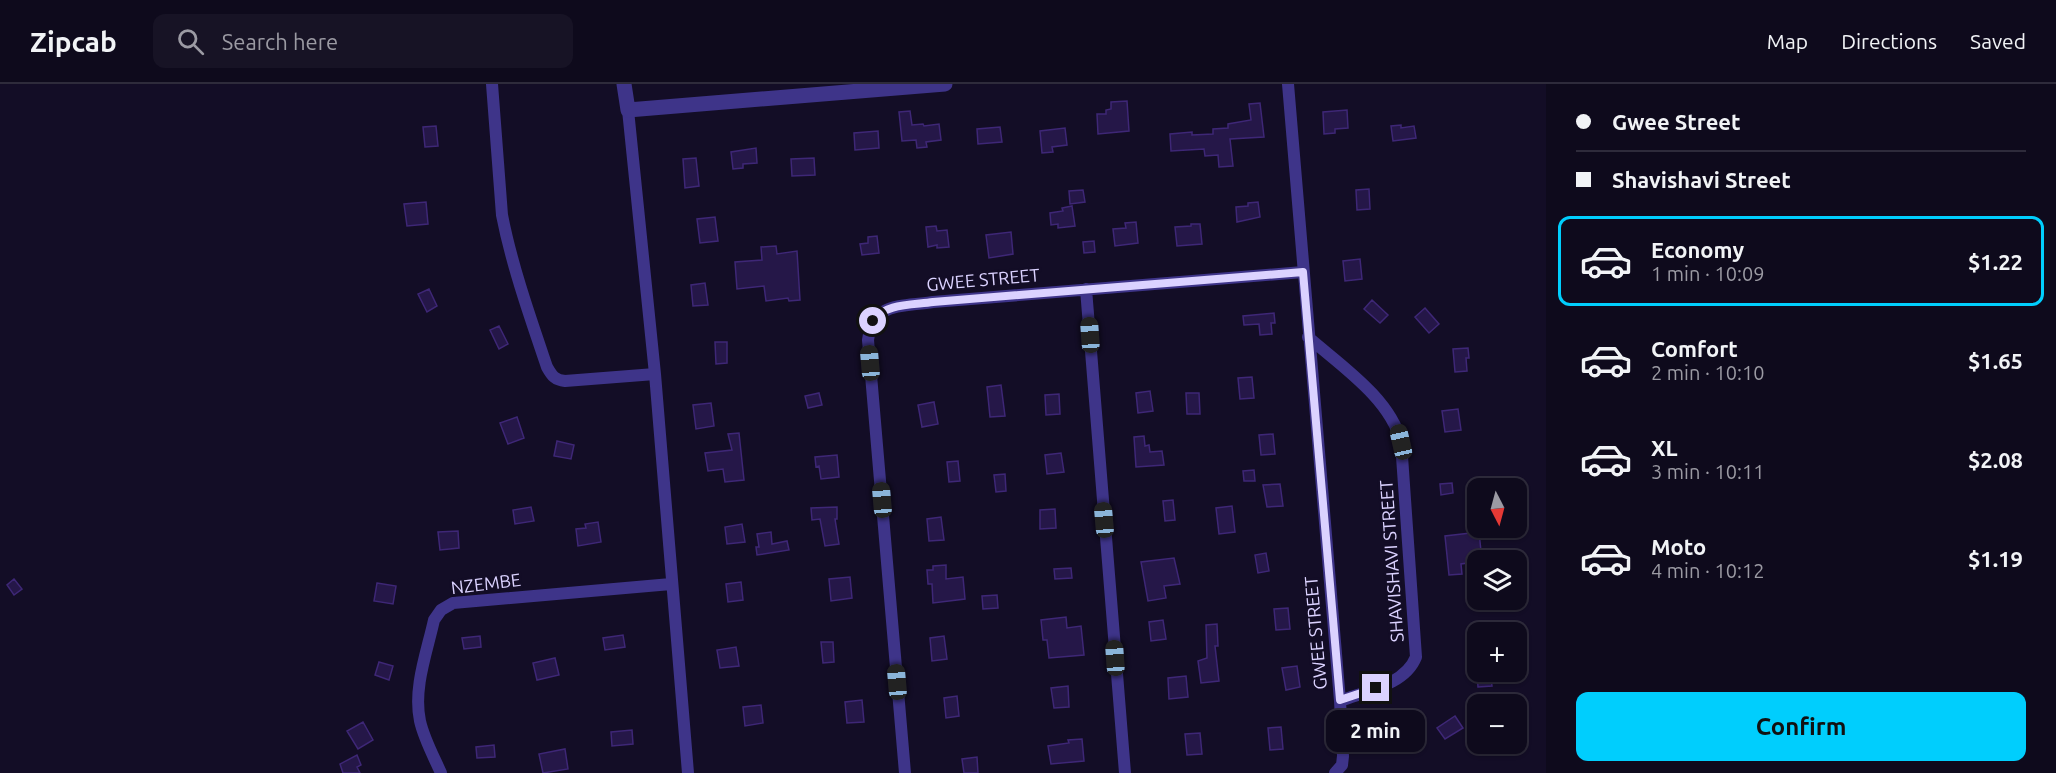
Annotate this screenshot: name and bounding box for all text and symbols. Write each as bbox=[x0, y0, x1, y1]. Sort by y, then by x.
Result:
search box bbox=[153, 14, 573, 68]
icon: search bbox=[174, 25, 207, 58]
text: Zipcab bbox=[30, 26, 117, 57]
text: Search here bbox=[222, 29, 338, 54]
text: Map bbox=[1767, 29, 1808, 53]
text: Directions bbox=[1841, 29, 1937, 53]
text: Saved bbox=[1970, 29, 2026, 53]
text: Gwee Street bbox=[1612, 109, 1740, 134]
text: Shavishavi Street bbox=[1612, 167, 1791, 192]
icon: car bbox=[1579, 234, 1633, 288]
text: Economy bbox=[1651, 237, 1744, 262]
text: $1.22 bbox=[1968, 249, 2023, 274]
text: 1 min · 10:09 bbox=[1651, 262, 1765, 285]
street label: GWEE STREET bbox=[925, 264, 1040, 294]
route start bbox=[859, 307, 886, 334]
car bbox=[1080, 316, 1100, 354]
icon: car bbox=[1579, 333, 1633, 387]
text: Comfort bbox=[1651, 336, 1738, 361]
car bbox=[859, 344, 881, 382]
text: $1.65 bbox=[1968, 348, 2023, 373]
text: 2 min · 10:10 bbox=[1651, 361, 1765, 384]
car bbox=[1388, 422, 1414, 462]
icon: car bbox=[1579, 432, 1633, 486]
text: XL bbox=[1651, 435, 1678, 460]
text: $2.08 bbox=[1968, 447, 2023, 472]
text: 3 min · 10:11 bbox=[1651, 460, 1765, 483]
north arrow bbox=[1467, 478, 1527, 538]
map controls bbox=[1467, 478, 1527, 754]
street label: SHAVISHAVI STREET bbox=[1375, 479, 1407, 643]
car bbox=[871, 481, 893, 519]
car bbox=[1093, 501, 1115, 539]
icon: car bbox=[1579, 531, 1633, 585]
text: Moto bbox=[1651, 534, 1706, 559]
text: $1.19 bbox=[1968, 546, 2023, 571]
button: layers bbox=[1467, 550, 1527, 610]
text: 4 min · 10:12 bbox=[1651, 559, 1765, 582]
street label: NZEMBE bbox=[450, 569, 522, 597]
street label: GWEE STREET bbox=[1300, 576, 1330, 691]
button: + bbox=[1467, 622, 1527, 682]
car bbox=[1105, 639, 1125, 677]
car bbox=[886, 663, 908, 701]
route end bbox=[1362, 674, 1389, 701]
button: Confirm bbox=[1576, 692, 2026, 761]
button: − bbox=[1467, 694, 1527, 754]
callout: 2 min bbox=[1326, 709, 1426, 751]
text: 2 min bbox=[1350, 719, 1401, 742]

